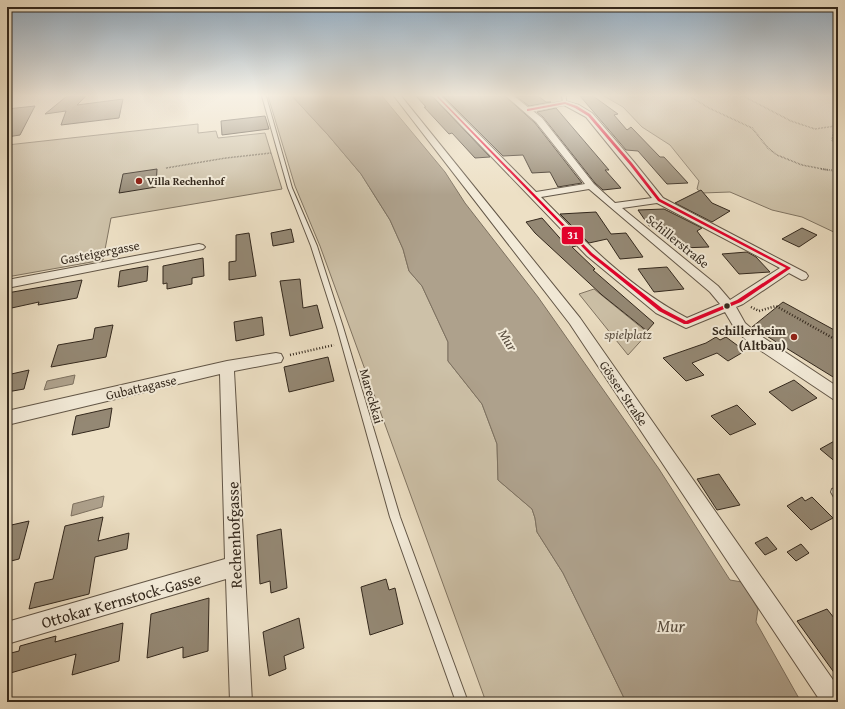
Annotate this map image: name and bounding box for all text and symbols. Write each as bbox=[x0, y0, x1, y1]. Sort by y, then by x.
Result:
place label: Villa Rechenhof bbox=[147, 173, 226, 189]
marker: Villa Rechenhof bbox=[134, 176, 144, 186]
street label: Schillerstraße bbox=[642, 210, 713, 273]
line badge: 31 bbox=[561, 226, 584, 245]
text: 31 bbox=[567, 227, 579, 243]
street label: Gasteigergasse bbox=[59, 236, 141, 269]
unlabelled marker bbox=[722, 301, 732, 311]
place label: Schillerheim (Altbau) bbox=[712, 321, 787, 355]
water label: Mur bbox=[493, 325, 523, 356]
park label: spielplatz bbox=[603, 325, 652, 344]
marker: Schillerheim (Altbau) bbox=[789, 332, 799, 342]
street label: Gösser Straße bbox=[595, 357, 652, 430]
street label: Mareckkai bbox=[355, 366, 389, 426]
street label: Gubattagasse bbox=[104, 370, 178, 405]
street label: Rechenhofgasse bbox=[220, 481, 248, 589]
street label: Ottokar Kernstock-Gasse bbox=[38, 566, 204, 634]
water label: Mur bbox=[657, 613, 686, 638]

